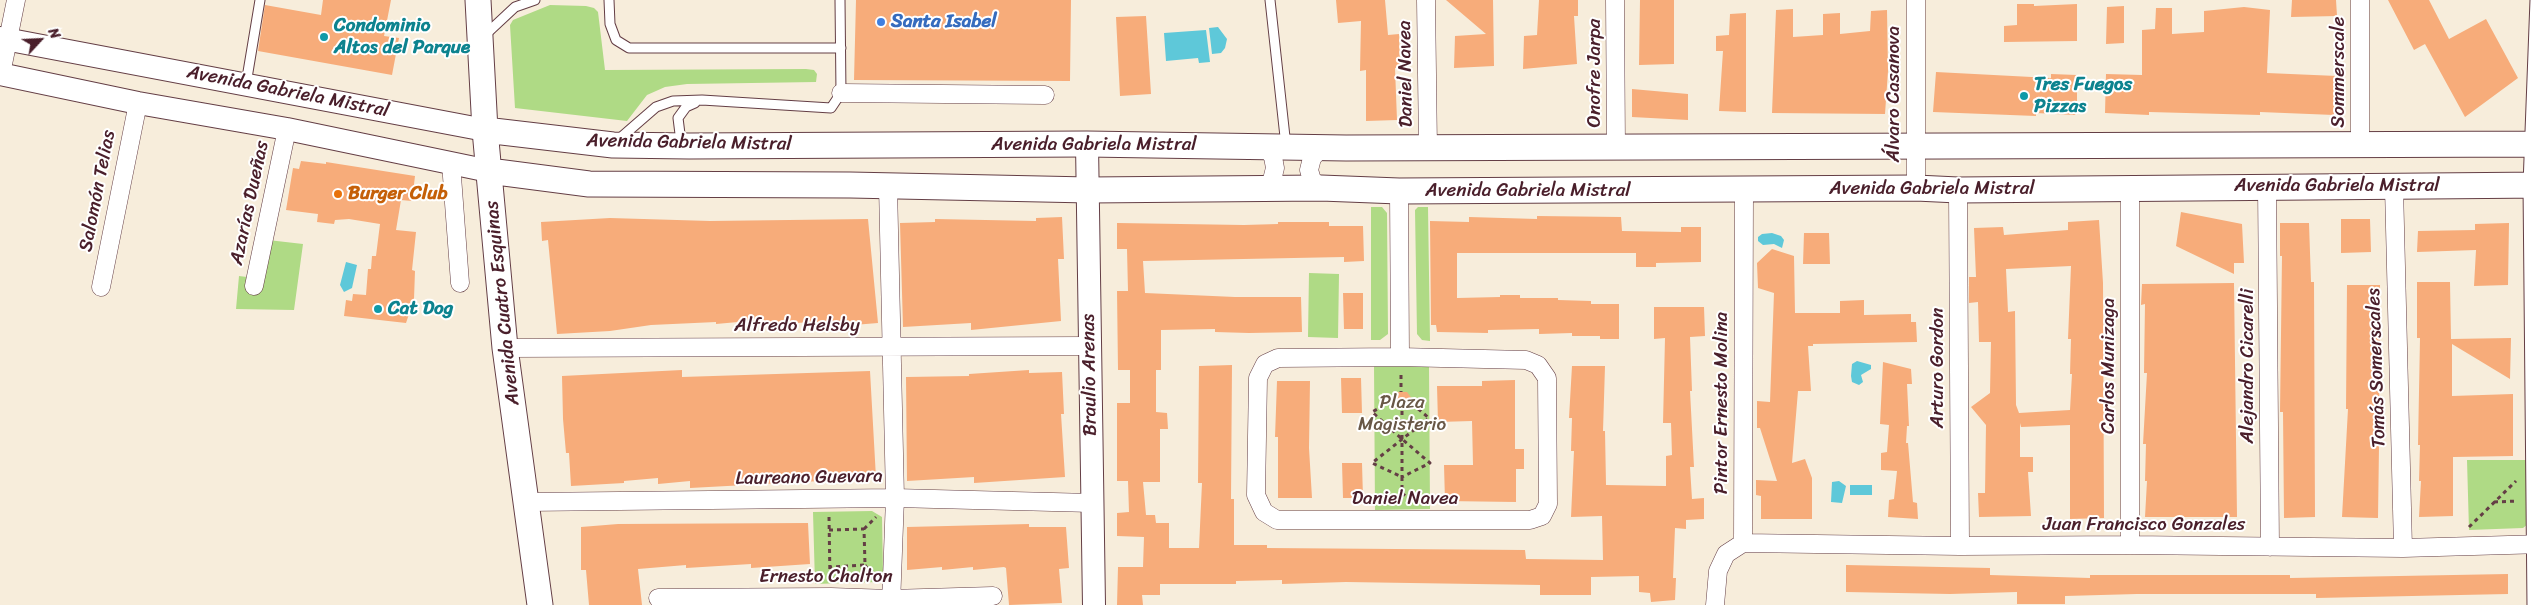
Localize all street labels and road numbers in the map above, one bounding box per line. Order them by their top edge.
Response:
street label: Sommerscale [2328,16,2350,128]
street label: Onofre Jarpa [1584,19,1606,127]
street label: Daniel Navea [1394,20,1418,128]
street label: Álvaro Casanova [1883,26,1905,162]
street label: Avenida Gabriela Mistral [185,61,391,123]
street label: Salomón Telias [75,128,121,254]
street label: Avenida Gabriela Mistral [586,130,792,156]
street label: Avenida Gabriela Mistral [991,134,1197,156]
street label: Azarías Dueñas [226,139,274,267]
street label: Avenida Gabriela Mistral [2234,175,2440,197]
street label: Avenida Gabriela Mistral [1829,178,2035,200]
street label: Avenida Gabriela Mistral [1425,180,1631,202]
street label: Avenida Cuatro Esquinas [481,200,525,406]
street label: Tomás Somerscales [2363,288,2391,448]
street label: Alejandro Cicarelli [2237,289,2259,443]
street label: Carlos Munizaga [2098,298,2120,434]
street label: Arturo Gordon [1927,308,1949,428]
street label: Pintor Ernesto Molina [1711,312,1733,494]
street label: Braulio Arenas [1078,314,1102,436]
street label: Alfredo Helsby [734,315,860,337]
street label: Laureano Guevara [735,465,883,491]
street label: Daniel Navea [1352,488,1458,510]
street label: Juan Francisco Gonzales [2043,514,2245,536]
street label: Ernesto Chalton [759,566,893,588]

